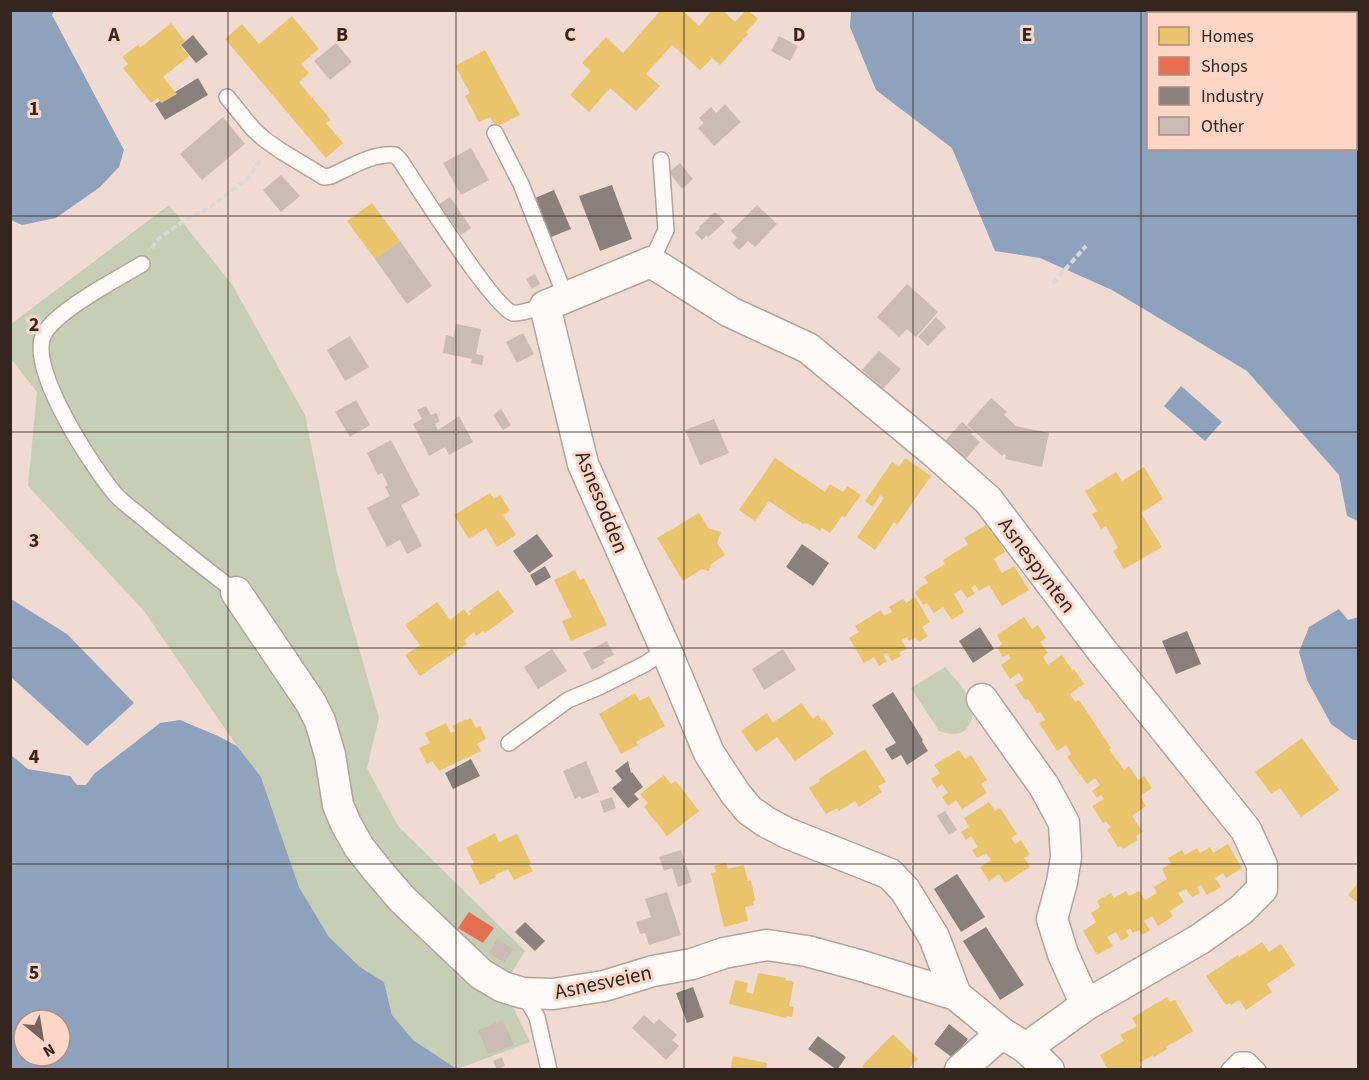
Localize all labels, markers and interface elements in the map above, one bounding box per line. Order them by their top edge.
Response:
legend [1147,12,1357,150]
text: A [107,21,120,49]
text: B [336,21,348,49]
text: C [564,21,576,49]
text: D [793,21,805,49]
text: E [1022,21,1032,49]
text: Homes [1201,24,1254,49]
text: Shops [1201,54,1248,79]
text: Industry [1201,84,1264,109]
text: 1 [29,95,39,123]
text: Other [1201,114,1245,139]
text: 2 [29,311,39,339]
street label: Asnesodden [568,446,636,558]
street label: Asnespynten [991,511,1083,619]
text: 3 [29,527,39,555]
text: 4 [29,743,40,771]
street label: Asnesveien [552,957,654,1007]
text: 5 [29,959,39,987]
north arrow [12,1008,72,1068]
text: N [39,1038,59,1062]

